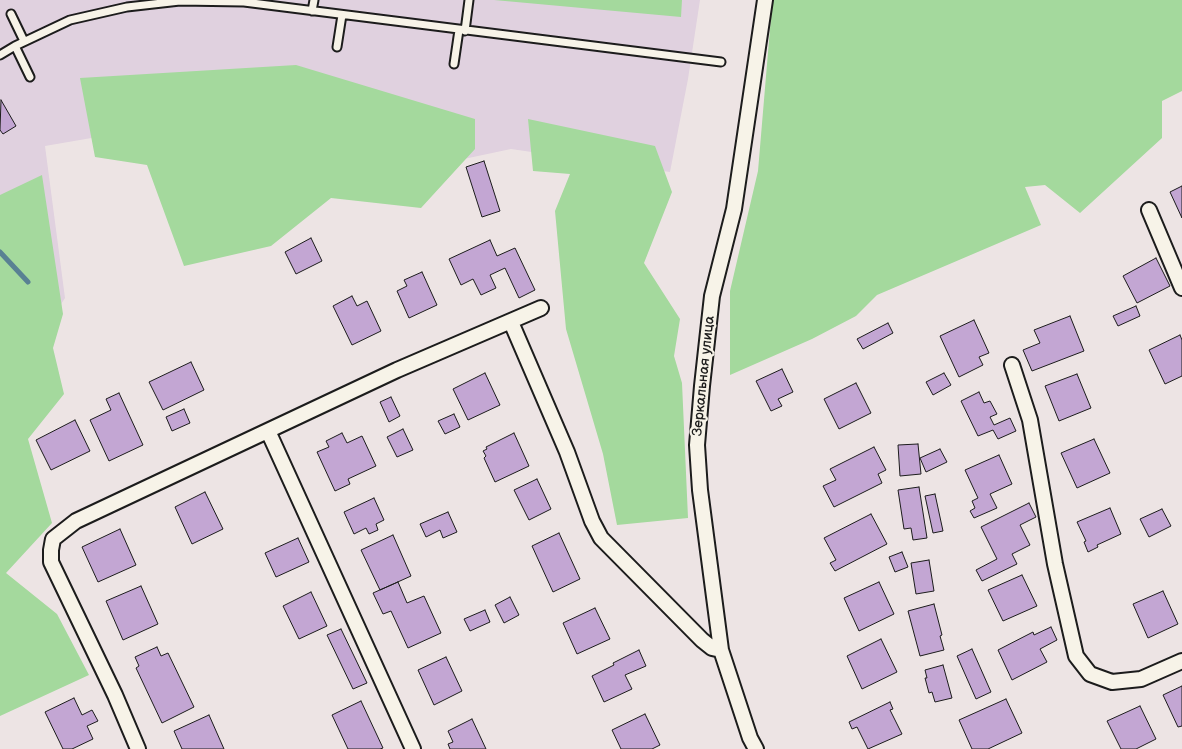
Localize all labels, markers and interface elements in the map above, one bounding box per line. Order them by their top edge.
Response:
street label: Зеркальная улица [689,315,719,437]

